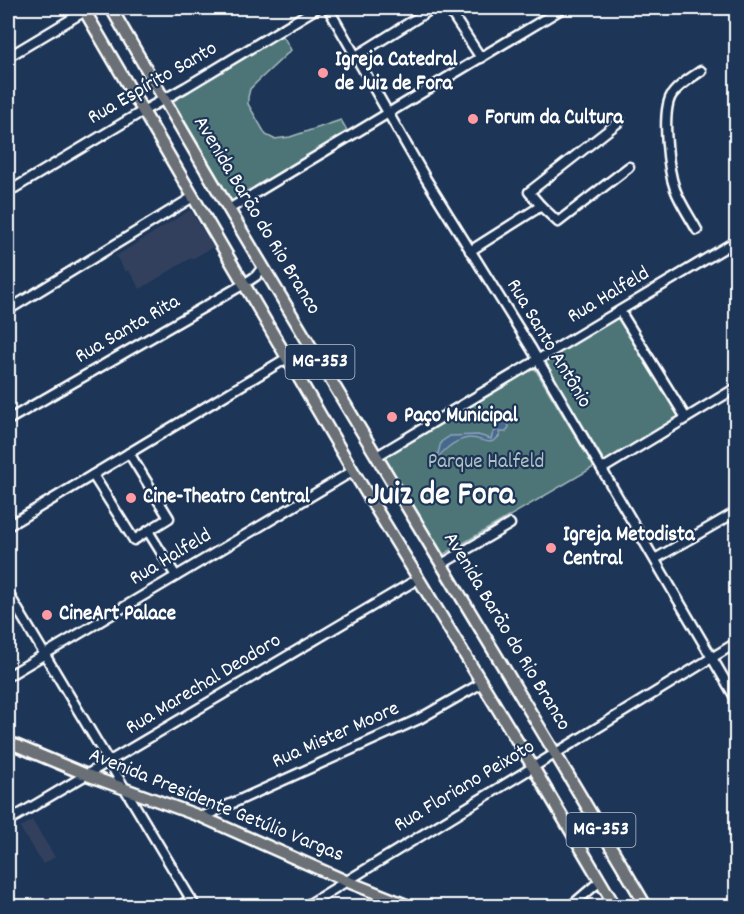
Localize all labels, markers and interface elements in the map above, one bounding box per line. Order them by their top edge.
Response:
street label: Rua Espírito Santo [83,35,223,133]
place label: Igreja Catedral de Juiz de Fora [335,46,459,100]
marker: Igreja Catedral de Juiz de Fora [316,66,330,80]
place label: Forum da Cultura [485,104,624,134]
street label: Avenida Barão do Rio Branco [185,111,327,321]
marker: Forum da Cultura [466,112,480,126]
street label: Rua Halfeld [562,260,656,332]
street label: Rua Santo Antônio [498,274,598,414]
street label: Rua Santa Rita [70,287,187,372]
road number: MG-353 [286,345,354,379]
place label: Paço Municipal [404,402,519,432]
marker: Paço Municipal [385,410,399,424]
park label: Parque Halfeld [428,448,544,478]
district label: Juiz de Fora [367,473,516,520]
place label: Cine-Theatro Central [143,483,311,513]
marker: Cine-Theatro Central [124,491,138,505]
place label: Igreja Metodista Central [563,521,696,575]
street label: Rua Halfeld [124,522,218,594]
street label: Avenida Barão do Rio Branco [435,527,577,737]
marker: Igreja Metodista Central [544,541,558,555]
place label: CineArt Palace [59,600,176,630]
marker: CineArt Palace [40,608,54,622]
street label: Rua Marechal Deodoro [121,627,287,743]
street label: Rua Mister Moore [268,695,404,777]
street label: Rua Floriano Peixoto [389,733,541,841]
street label: Avenida Presidente Getúlio Vargas [84,741,348,871]
road number: MG-353 [566,813,636,847]

